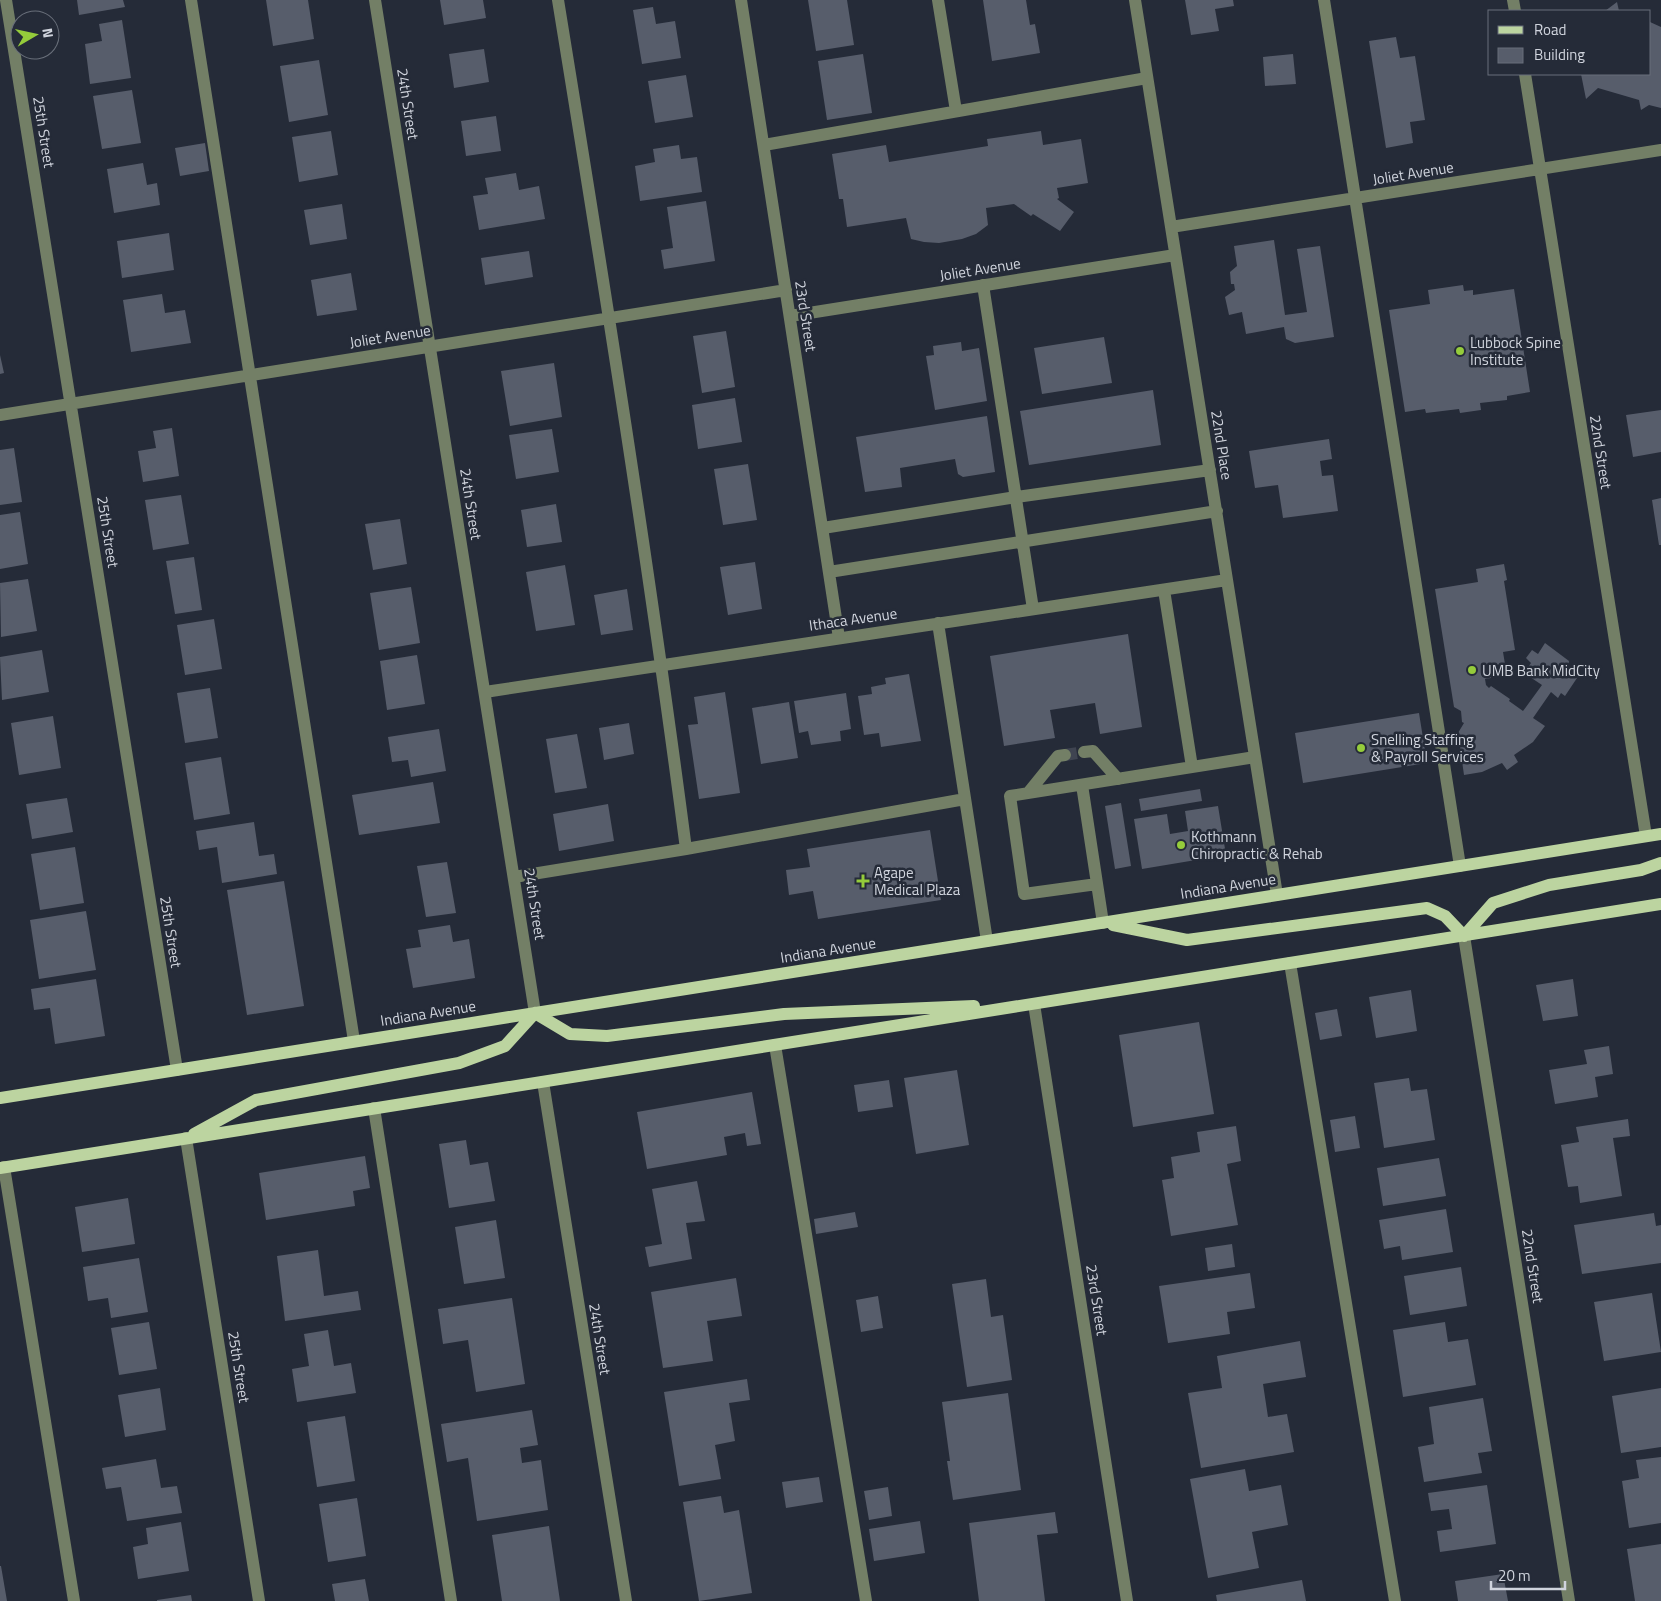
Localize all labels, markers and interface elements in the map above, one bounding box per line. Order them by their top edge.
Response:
north arrow [10,10,60,60]
legend [1488,10,1651,75]
text: Road [1534,18,1566,41]
text: N [37,26,59,39]
text: Building [1534,43,1585,66]
street label: 24th Street [391,67,425,142]
street label: 25th Street [27,95,61,170]
street label: Joliet Avenue [1371,155,1455,191]
street label: Joliet Avenue [938,251,1022,287]
street label: 23rd Street [789,279,823,354]
street label: Joliet Avenue [348,318,432,354]
place label: Lubbock Spine Institute [1470,331,1561,371]
marker: Lubbock Spine Institute [1454,345,1466,357]
street label: 22nd Place [1205,409,1239,481]
street label: 22nd Street [1584,413,1618,491]
street label: 24th Street [454,467,488,542]
street label: 25th Street [91,495,125,570]
street label: Ithaca Avenue [807,601,899,637]
place label: UMB Bank MidCity [1482,659,1600,682]
marker: UMB Bank MidCity [1466,664,1478,676]
place label: Snelling Staffing & Payroll Services [1371,728,1484,768]
marker: Snelling Staffing & Payroll Services [1355,742,1367,754]
place label: Kothmann Chiropractic & Rehab [1191,825,1323,865]
marker: Kothmann Chiropractic & Rehab [1175,839,1187,851]
place label: Agape Medical Plaza [874,861,961,901]
street label: 24th Street [518,867,552,942]
street label: Indiana Avenue [1179,867,1277,905]
marker: Agape Medical Plaza [856,874,870,888]
street label: 25th Street [154,895,188,970]
street label: Indiana Avenue [779,931,877,969]
street label: Indiana Avenue [379,994,477,1032]
street label: 22nd Street [1516,1227,1550,1305]
street label: 23rd Street [1080,1263,1114,1338]
street label: 24th Street [583,1302,617,1377]
street label: 25th Street [222,1330,256,1405]
scale bar [1491,1558,1565,1590]
text: 20 m [1498,1564,1531,1587]

